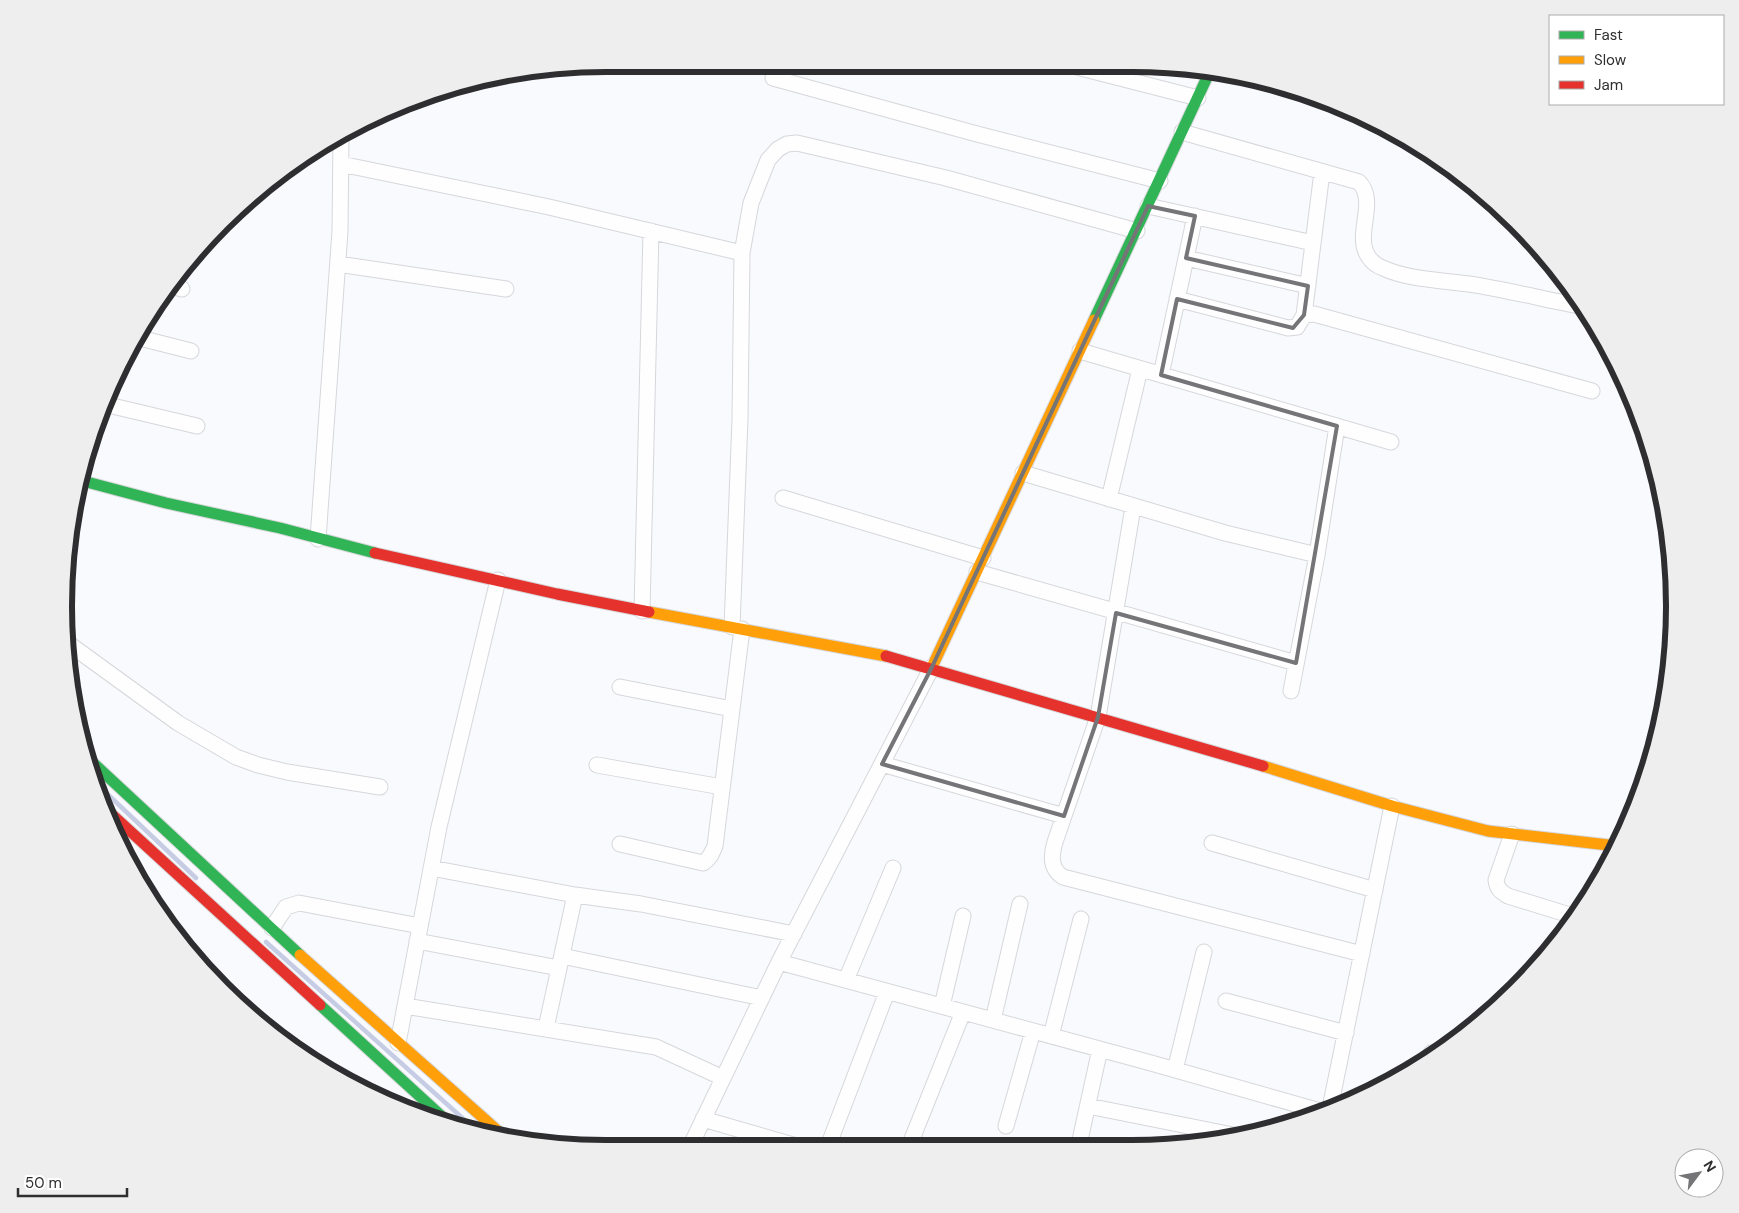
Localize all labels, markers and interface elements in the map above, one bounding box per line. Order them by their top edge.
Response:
legend [1549,15,1724,105]
text: Fast [1594,25,1623,45]
text: Slow [1594,50,1627,70]
text: Jam [1594,75,1623,95]
north arrow [1674,1148,1724,1198]
text: N [1700,1157,1720,1175]
scale bar [18,1166,126,1198]
text: 50 m [25,1173,62,1193]

